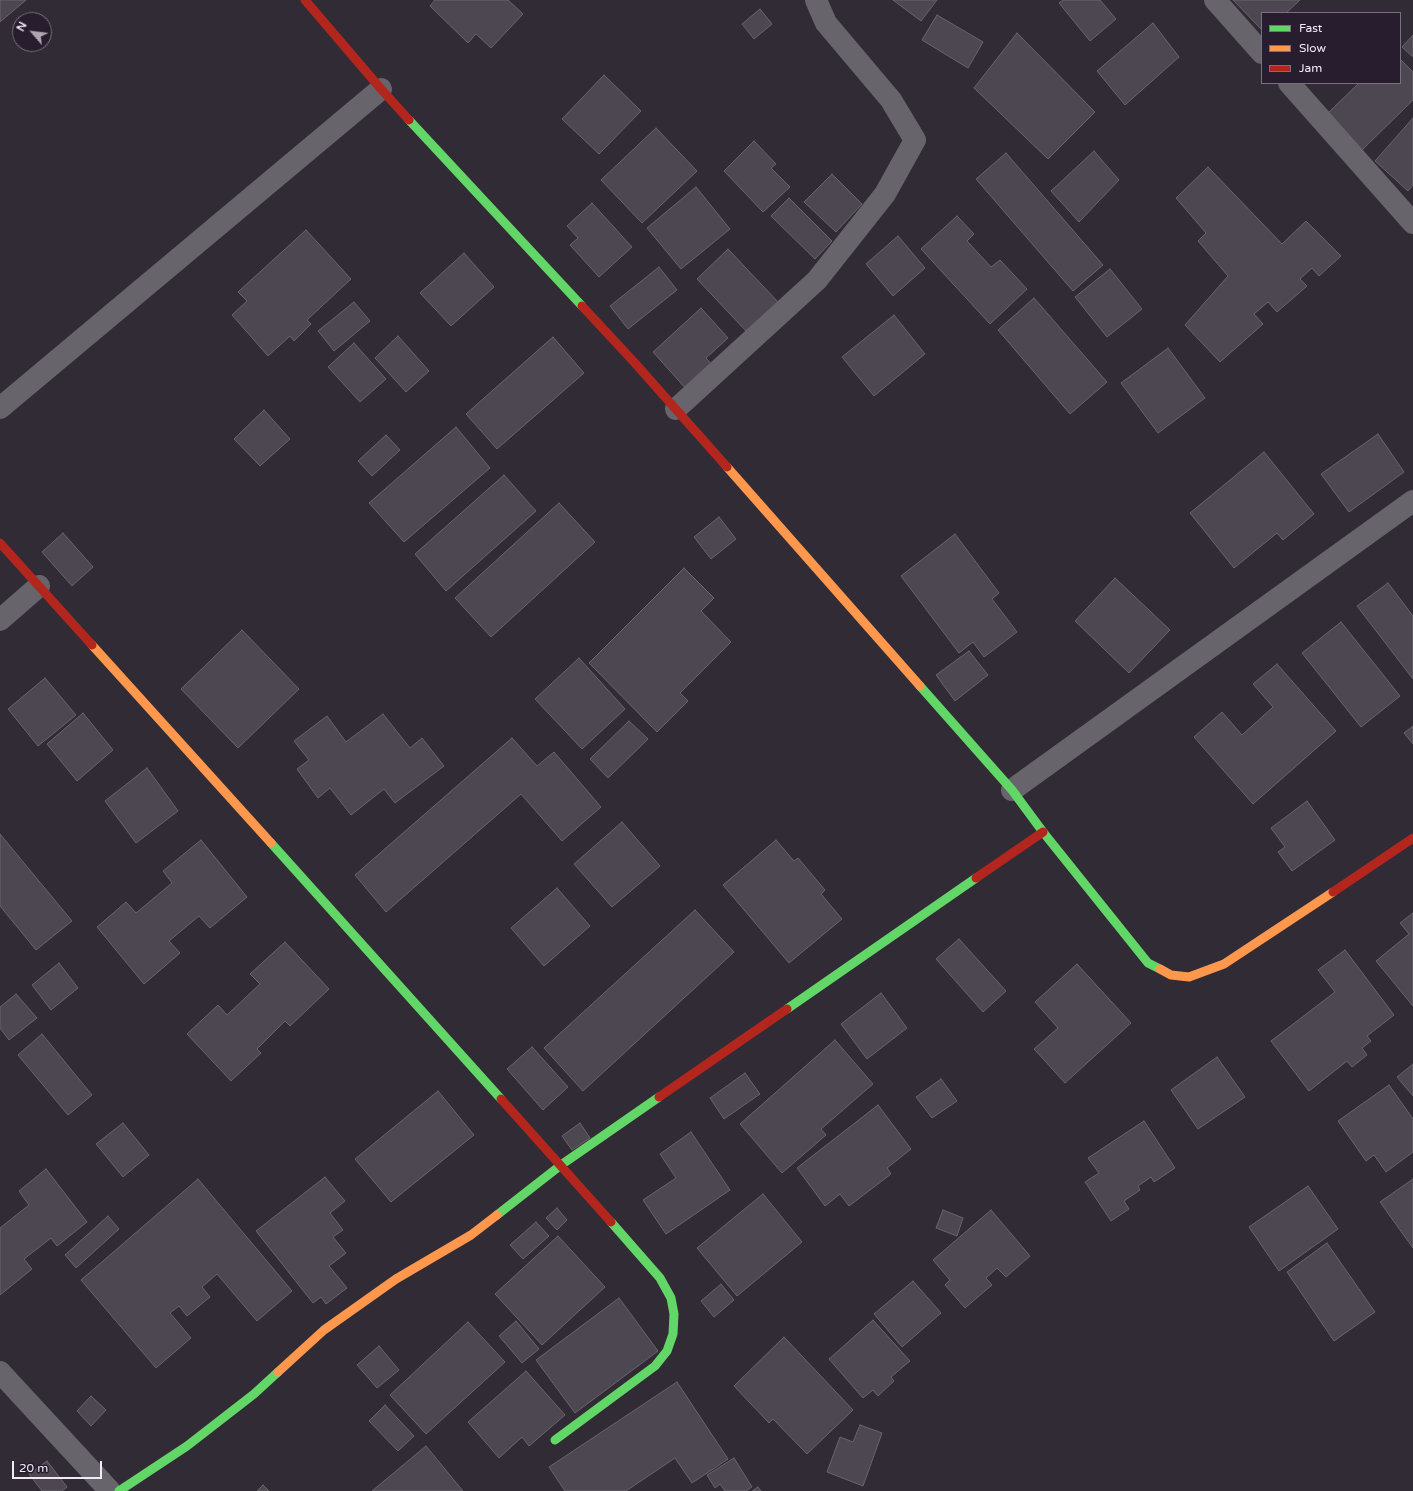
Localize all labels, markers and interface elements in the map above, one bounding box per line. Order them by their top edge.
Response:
north arrow [12,12,52,52]
legend [1261,12,1401,84]
text: N [14,20,30,34]
text: Fast [1299,21,1322,35]
text: Slow [1299,41,1326,55]
text: Jam [1299,61,1322,75]
scale bar [14,1453,104,1479]
text: 20 m [19,1461,48,1475]

